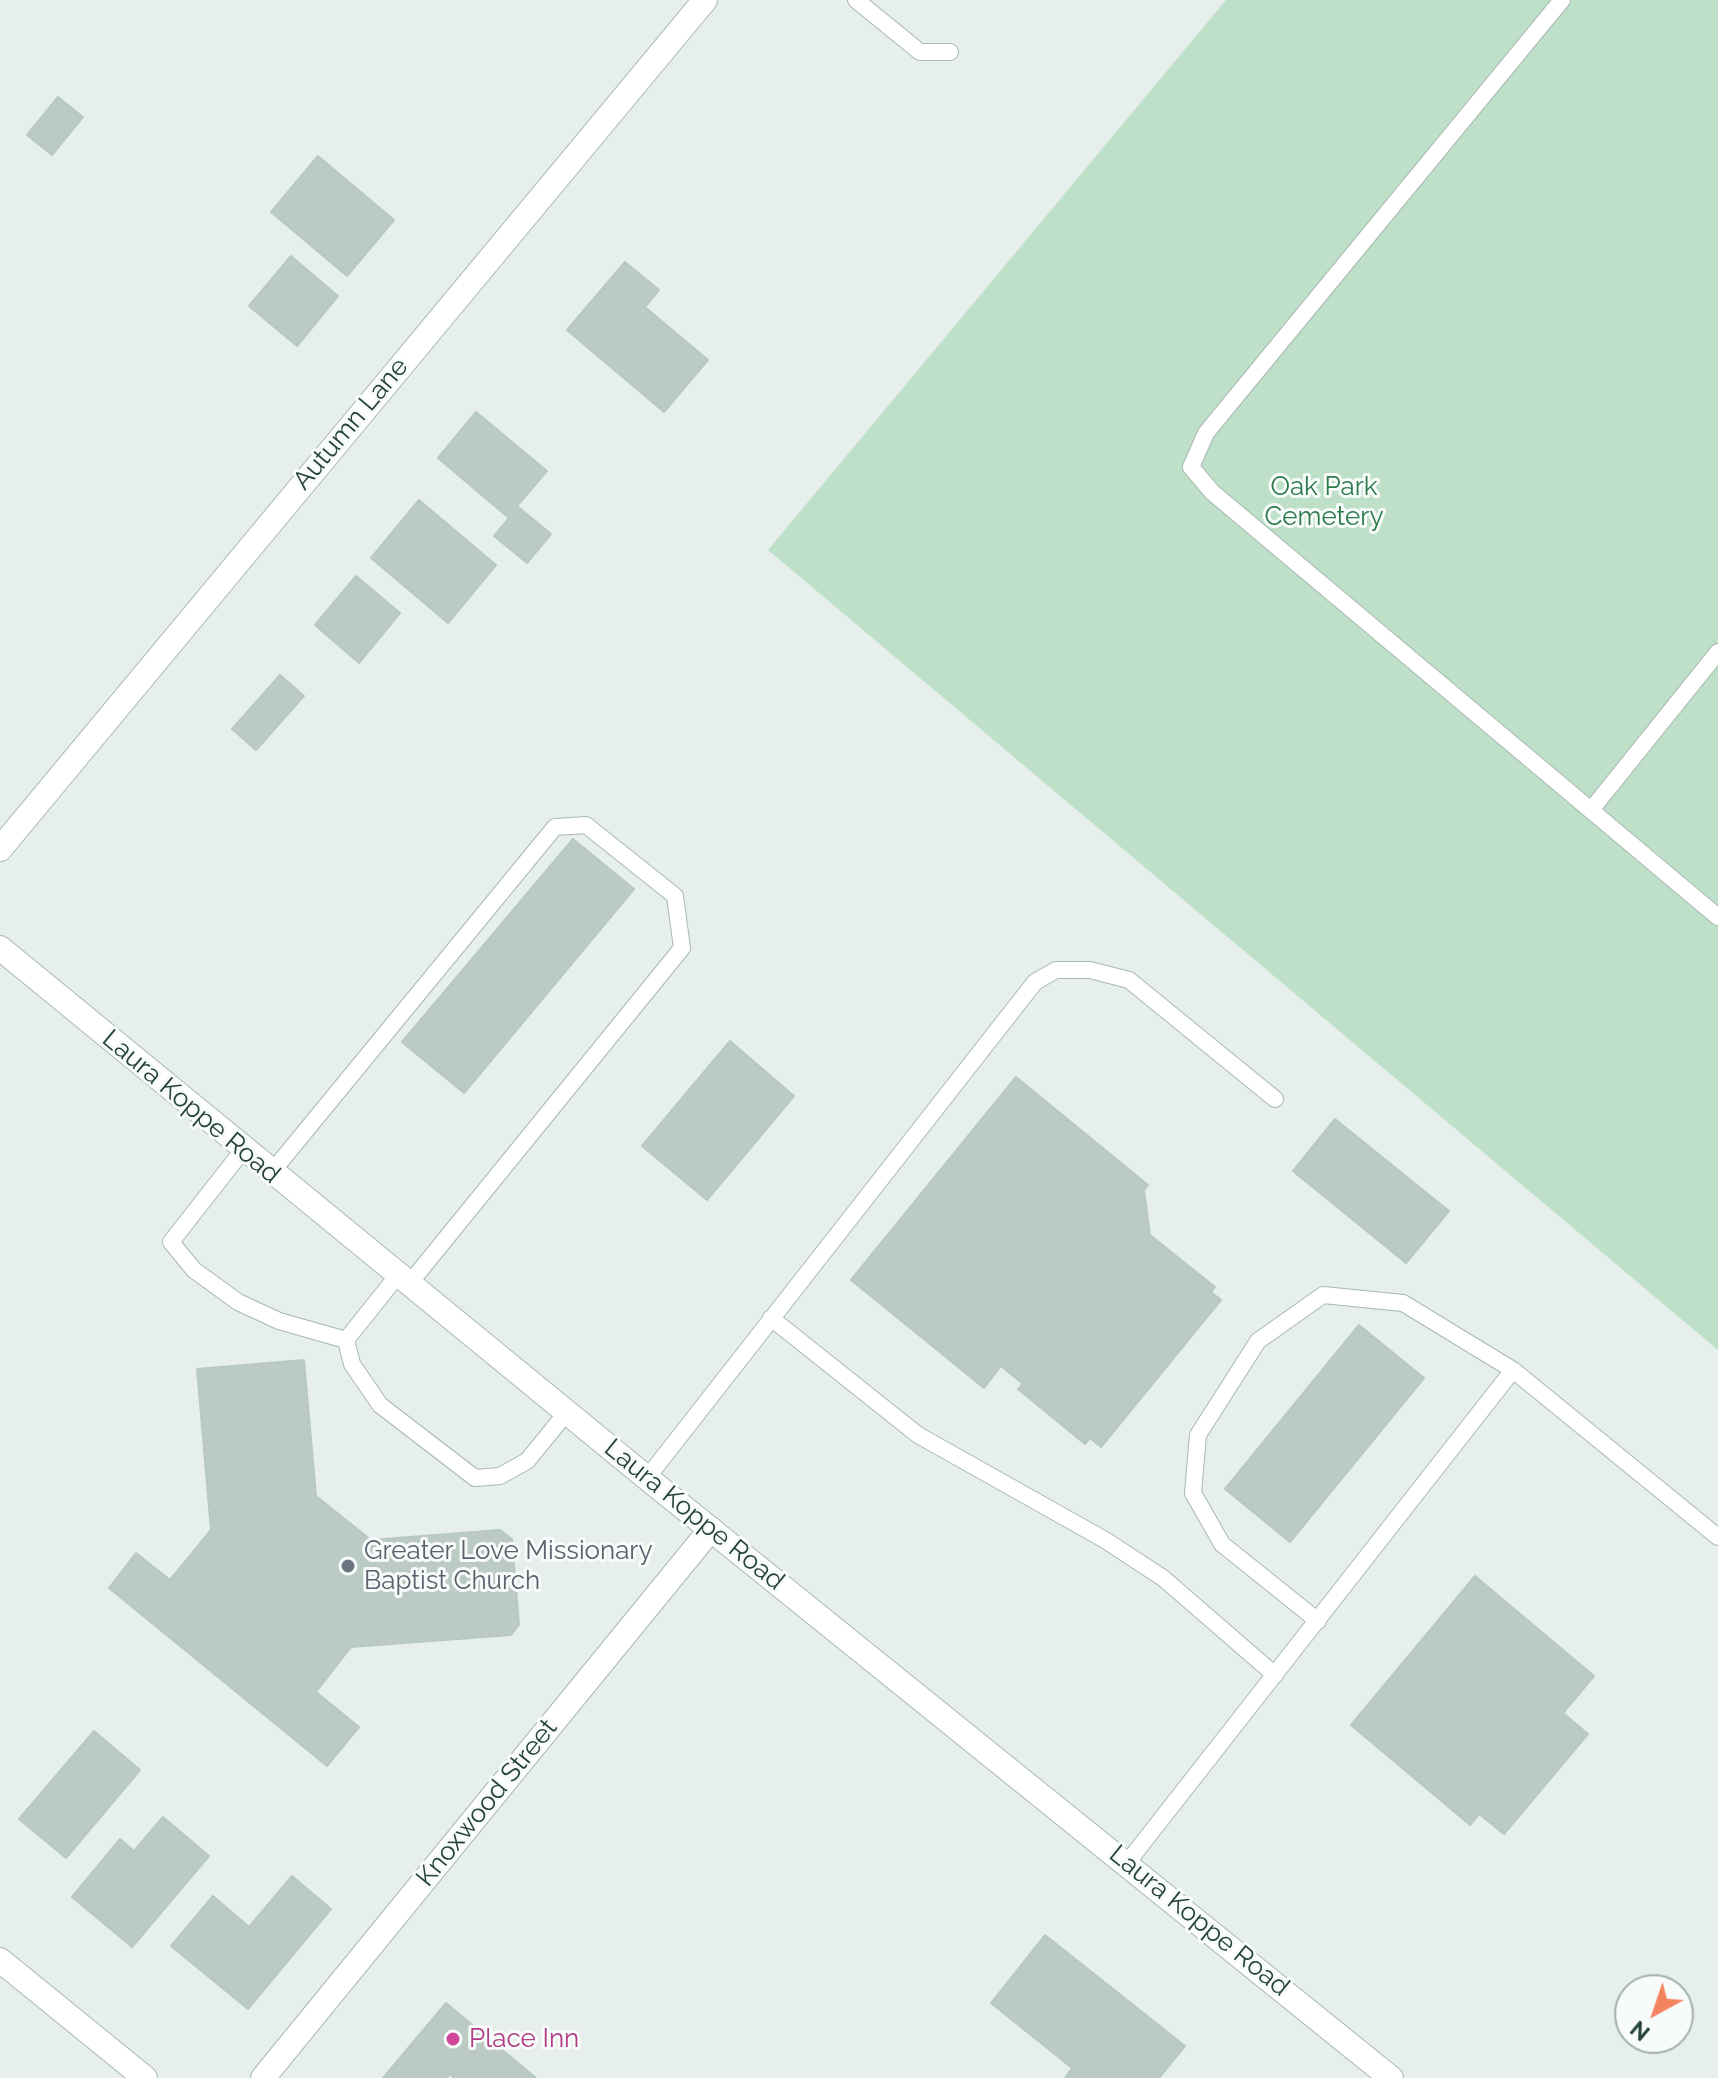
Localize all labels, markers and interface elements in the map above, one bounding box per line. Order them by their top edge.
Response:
street label: Autumn Lane [287,352,415,496]
park label: Oak Park Cemetery [1264,471,1384,532]
street label: Laura Koppe Road [96,1024,286,1190]
street label: Laura Koppe Road [598,1433,790,1597]
place label: Greater Love Missionary Baptist Church [364,1535,653,1596]
marker: Greater Love Missionary Baptist Church [339,1557,357,1575]
street label: Knoxwood Street [410,1713,564,1893]
street label: Laura Koppe Road [1103,1839,1295,2003]
north arrow [1614,1974,1694,2054]
text: N [1625,2016,1655,2046]
place label: Place Inn [469,2023,579,2055]
marker: Place Inn [444,2030,462,2048]

